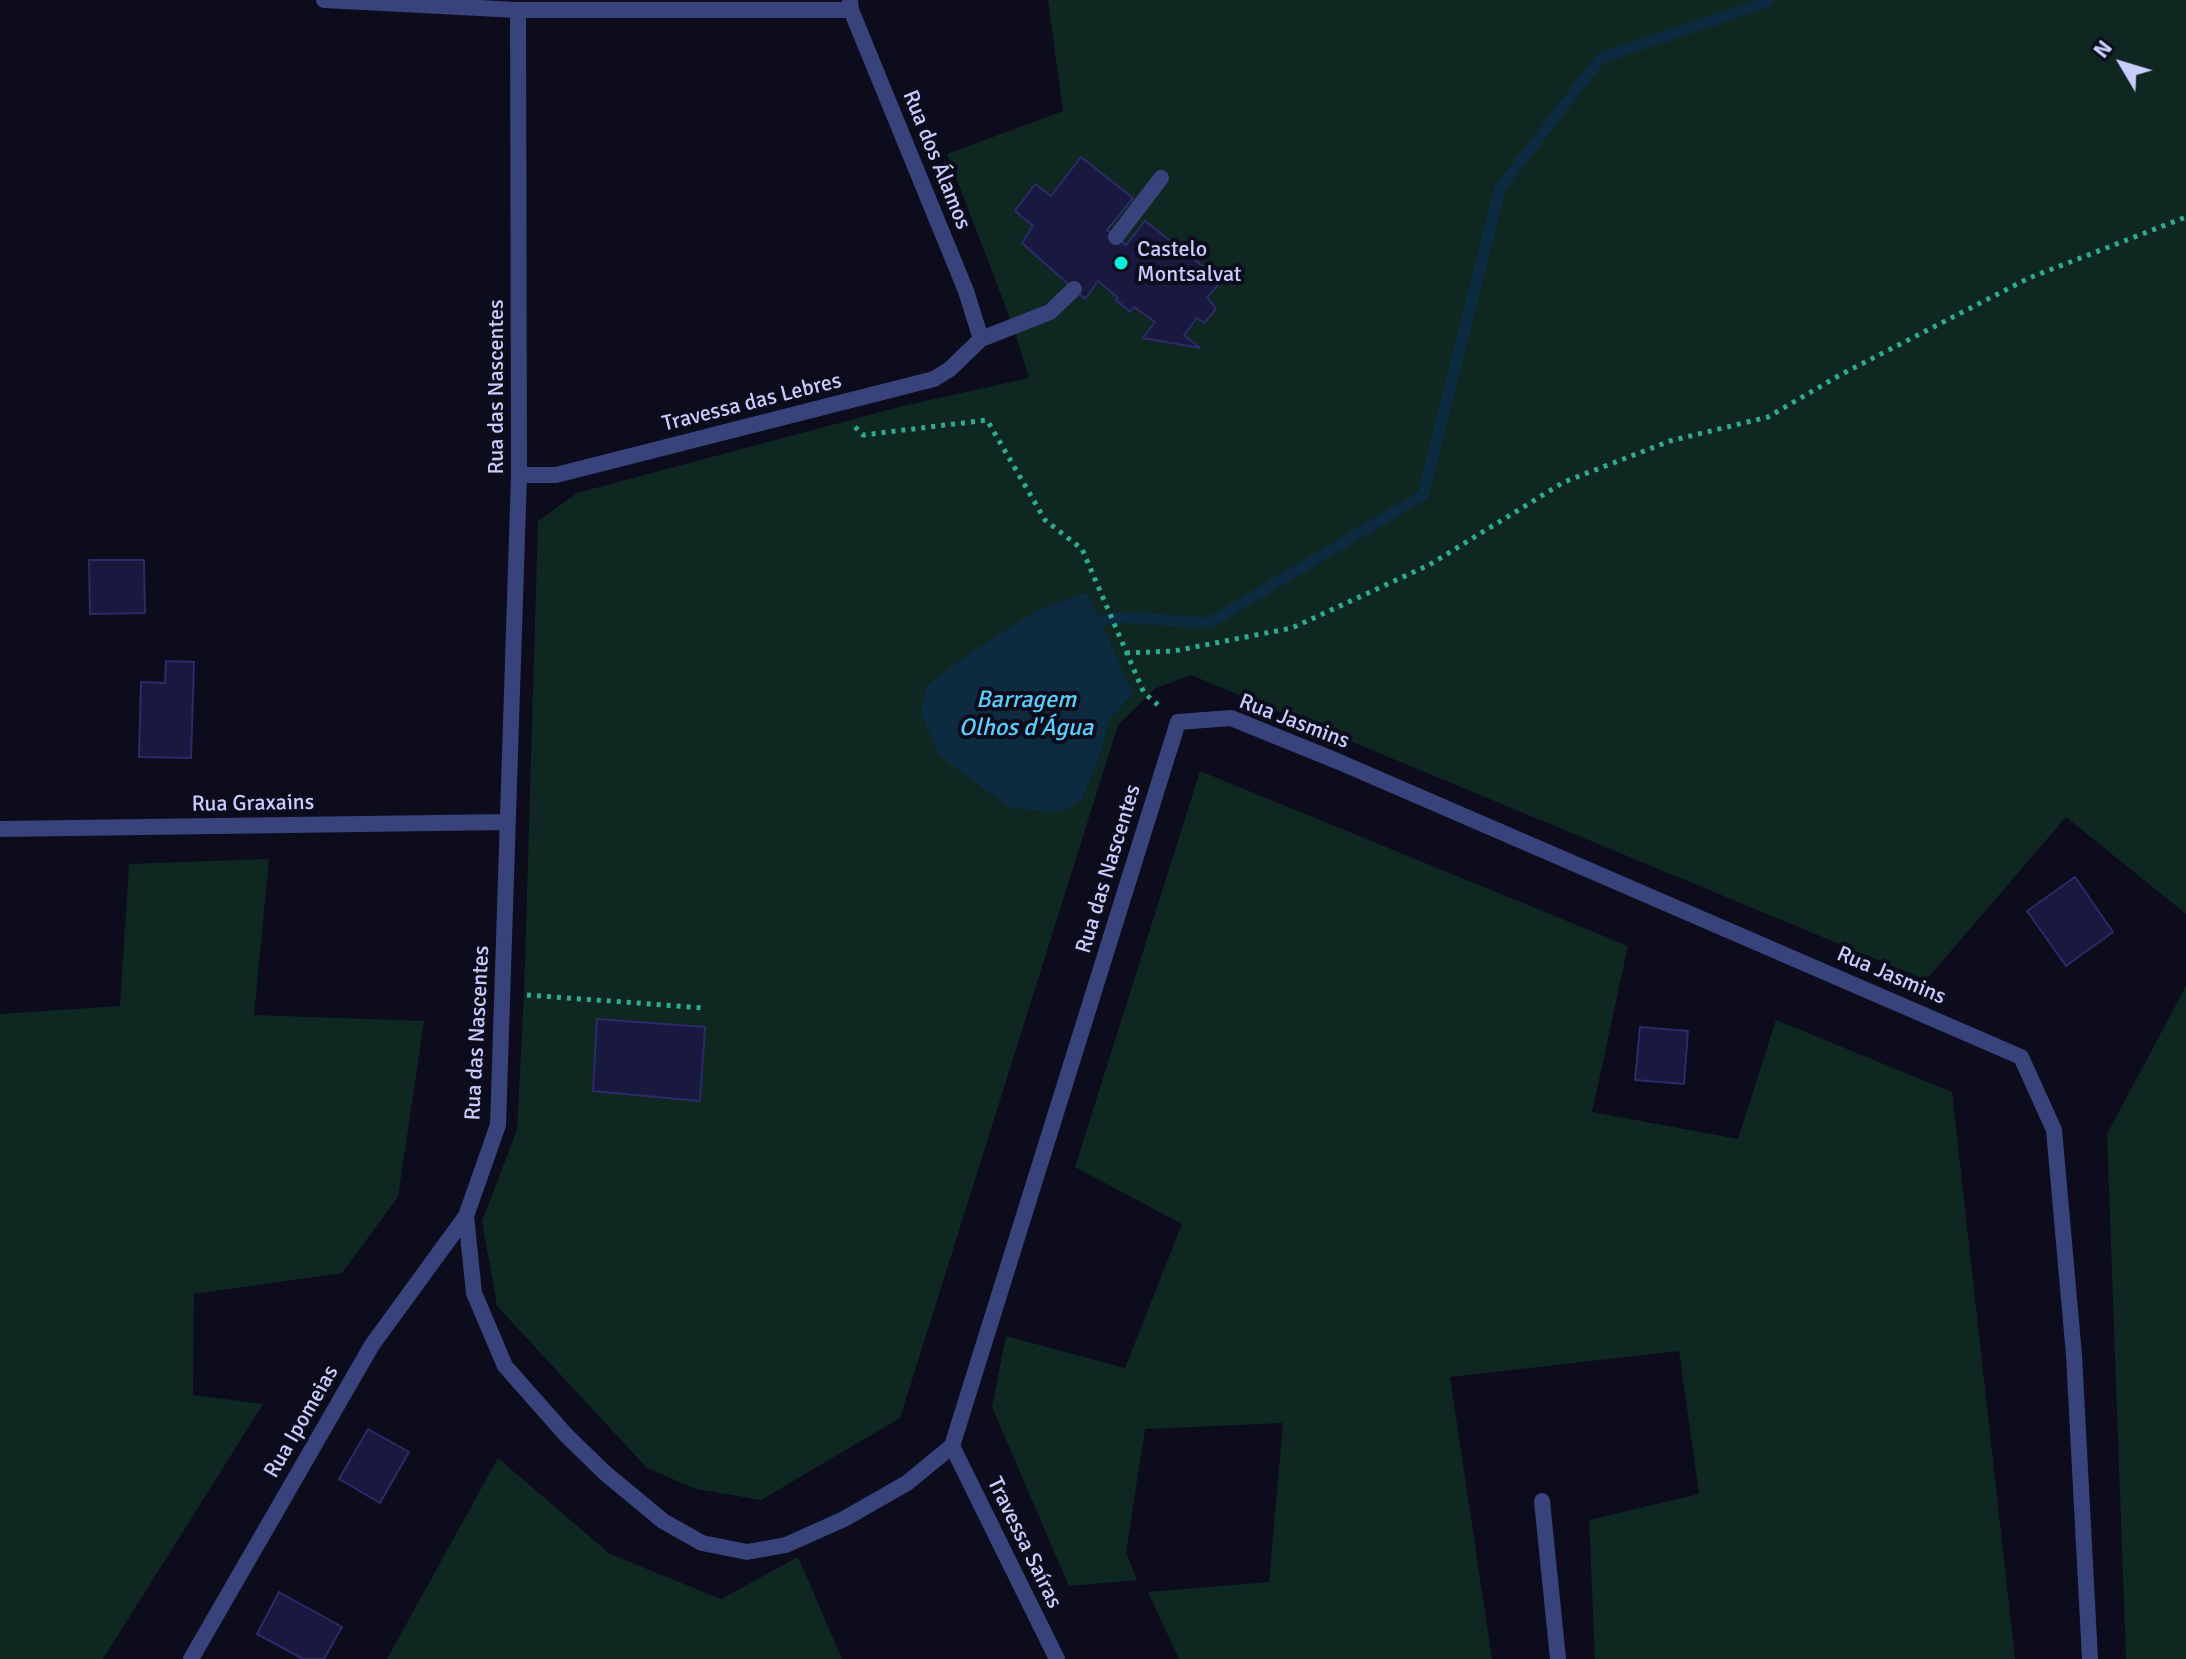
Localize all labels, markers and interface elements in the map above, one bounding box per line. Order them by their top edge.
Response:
north arrow [2082,24,2162,104]
text: N [2087,35,2118,63]
street label: Rua dos Álamos [896,87,976,233]
place label: Castelo Montsalvat [1137,237,1242,288]
marker: Castelo Montsalvat [1112,254,1130,272]
street label: Rua das Nascentes [484,299,510,475]
street label: Travessa das Lebres [660,368,844,438]
water label: Barragem Olhos d'Água [959,687,1093,743]
street label: Rua Jasmins [1235,689,1353,755]
street label: Rua das Nascentes [1071,781,1147,957]
street label: Rua Graxains [191,790,315,818]
street label: Rua Jasmins [1832,941,1950,1011]
street label: Rua das Nascentes [460,945,496,1121]
street label: Rua Ipomeias [259,1361,345,1483]
street label: Travessa Saíras [981,1473,1067,1613]

